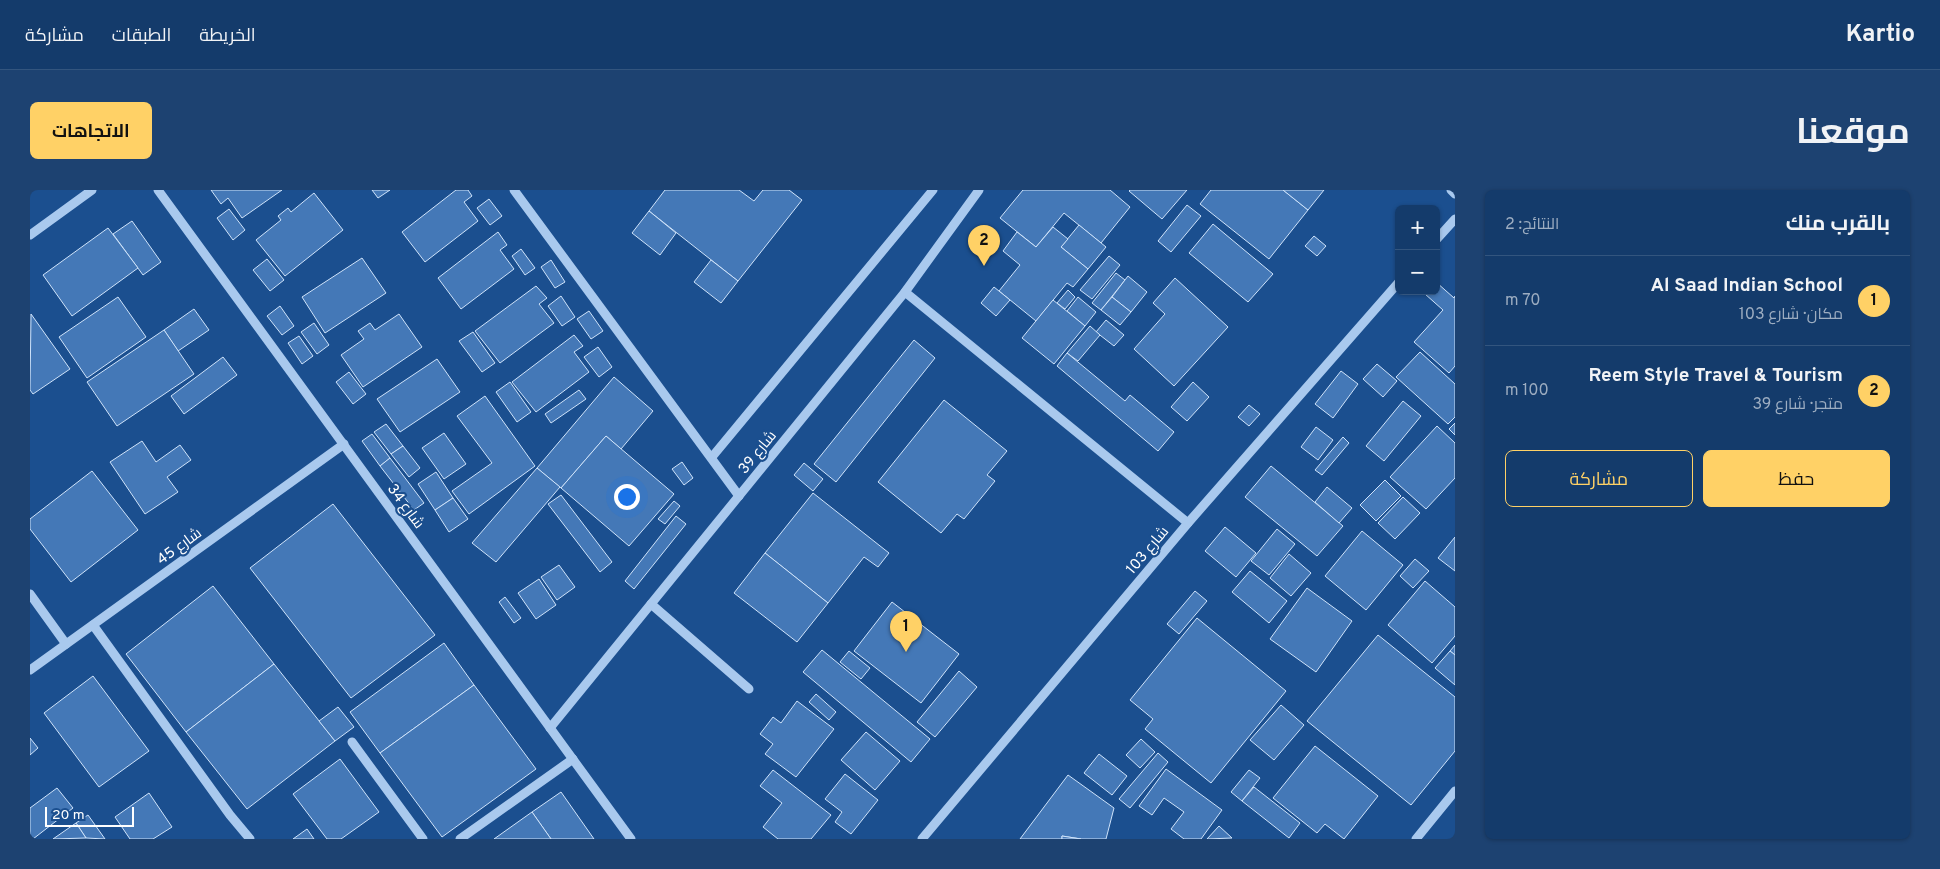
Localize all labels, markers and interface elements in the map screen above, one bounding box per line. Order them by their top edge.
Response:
text: Kartio [1846,20,1915,50]
text: مشاركة [25,25,84,48]
text: الطبقات [112,25,171,48]
text: الخريطة [199,25,256,48]
button: الاتجاهات [30,102,152,159]
text: موقعنا [1796,112,1910,156]
map controls [1395,205,1440,295]
button: + [1395,205,1440,250]
text: بالقرب منك [1786,211,1890,238]
text: النتائج: 2 [1505,215,1559,235]
pin: 2 [968,225,1000,266]
button: − [1395,250,1440,295]
text: Al Saad Indian School [1650,274,1843,298]
text: 70 m [1505,291,1540,311]
text: 1 [1871,291,1877,311]
text: مكان · شارع 103 [1739,305,1843,325]
text: Reem Style Travel & Tourism [1588,364,1843,388]
text: 100 m [1505,381,1549,401]
text: 2 [1869,381,1879,401]
text: متجر · شارع 39 [1752,395,1843,415]
street label: شارع 39 [735,427,781,478]
button: مشاركة [1505,450,1693,507]
button: حفظ [1703,450,1890,507]
street label: شارع 34 [382,481,427,533]
your location [614,484,640,510]
street label: شارع 103 [1123,523,1174,579]
street label: شارع 45 [154,524,206,570]
pin: 1 [890,611,922,652]
scale bar [45,804,134,827]
text: 20 m [52,807,85,824]

